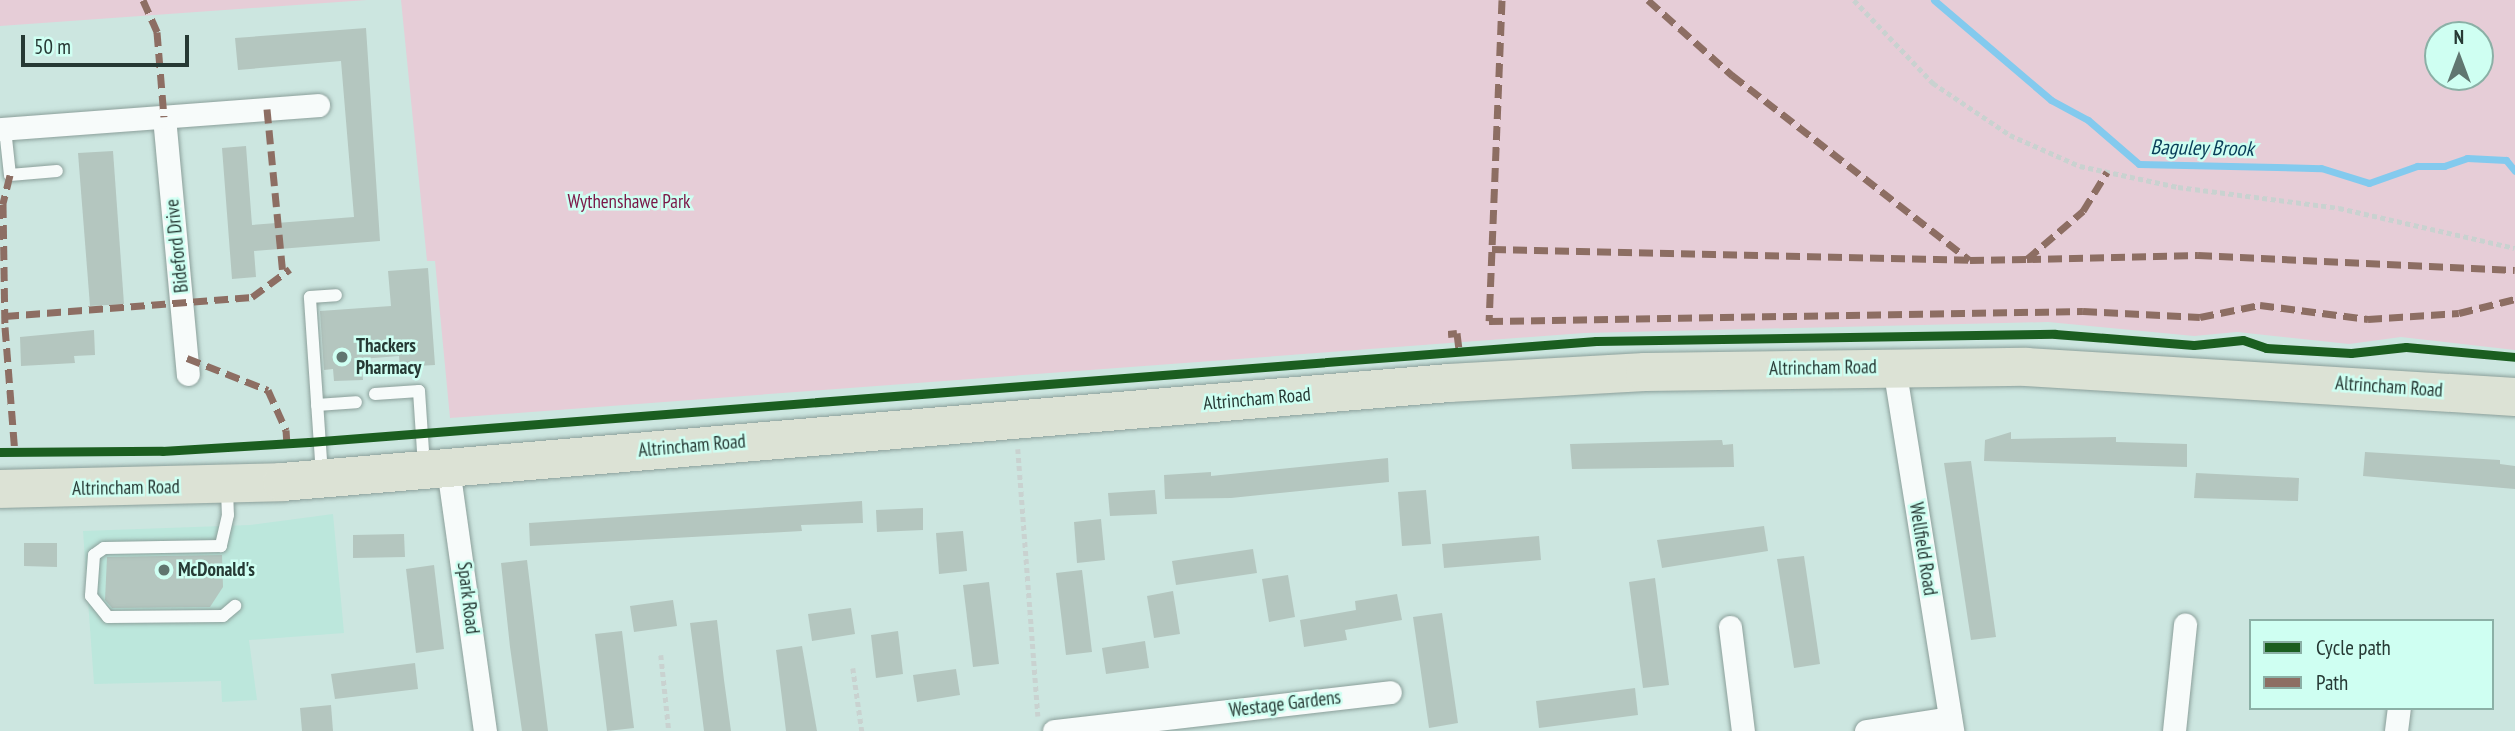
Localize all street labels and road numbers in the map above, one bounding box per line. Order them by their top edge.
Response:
street label: Bideford Drive [161,198,193,294]
street label: Altrincham Road [1769,356,1877,380]
street label: Altrincham Road [2334,372,2444,402]
street label: Altrincham Road [1202,383,1312,415]
street label: Altrincham Road [637,430,747,462]
street label: Altrincham Road [72,476,180,500]
street label: Wellfield Road [1904,501,1942,597]
street label: Spark Road [452,560,484,636]
street label: Westage Gardens [1228,686,1342,722]

